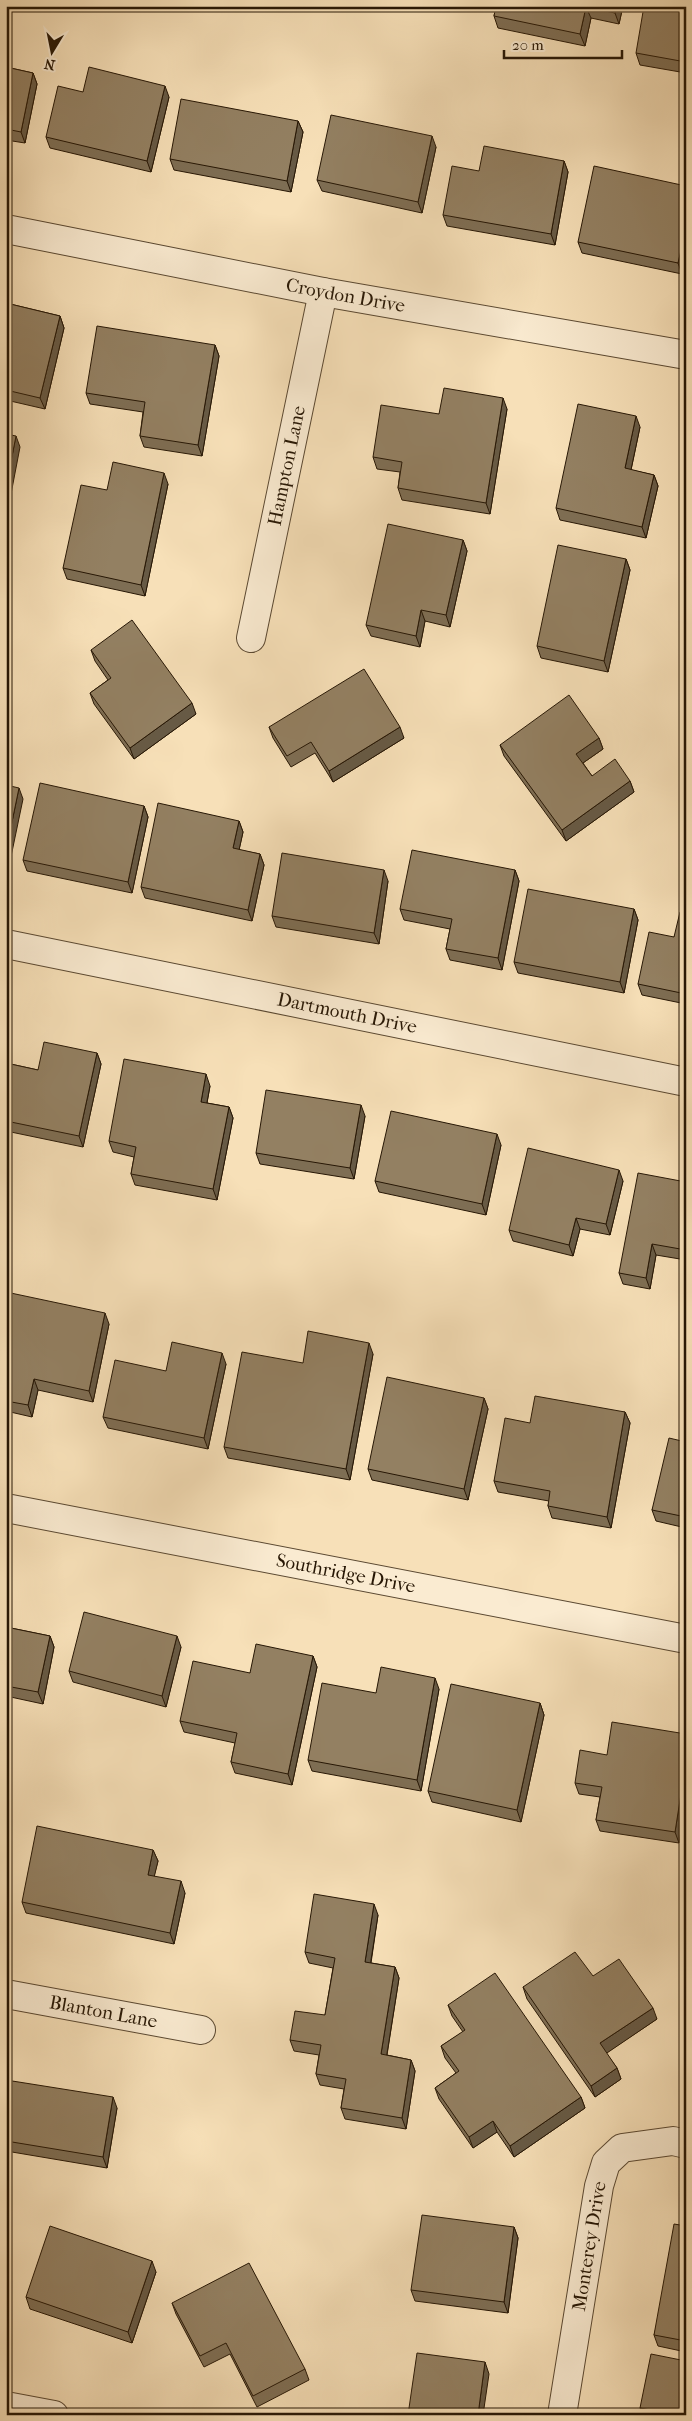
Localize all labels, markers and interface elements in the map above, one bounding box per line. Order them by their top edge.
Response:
north arrow [28,28,78,78]
scale bar [504,28,622,60]
text: 20 m [512,36,544,54]
text: N [43,55,57,74]
street label: Croydon Drive [284,274,407,317]
street label: Hampton Lane [264,404,310,528]
street label: Dartmouth Drive [275,988,419,1038]
street label: Southridge Drive [274,1549,417,1598]
street label: Blanton Lane [48,1991,159,2033]
street label: Monterey Drive [568,2178,611,2313]

